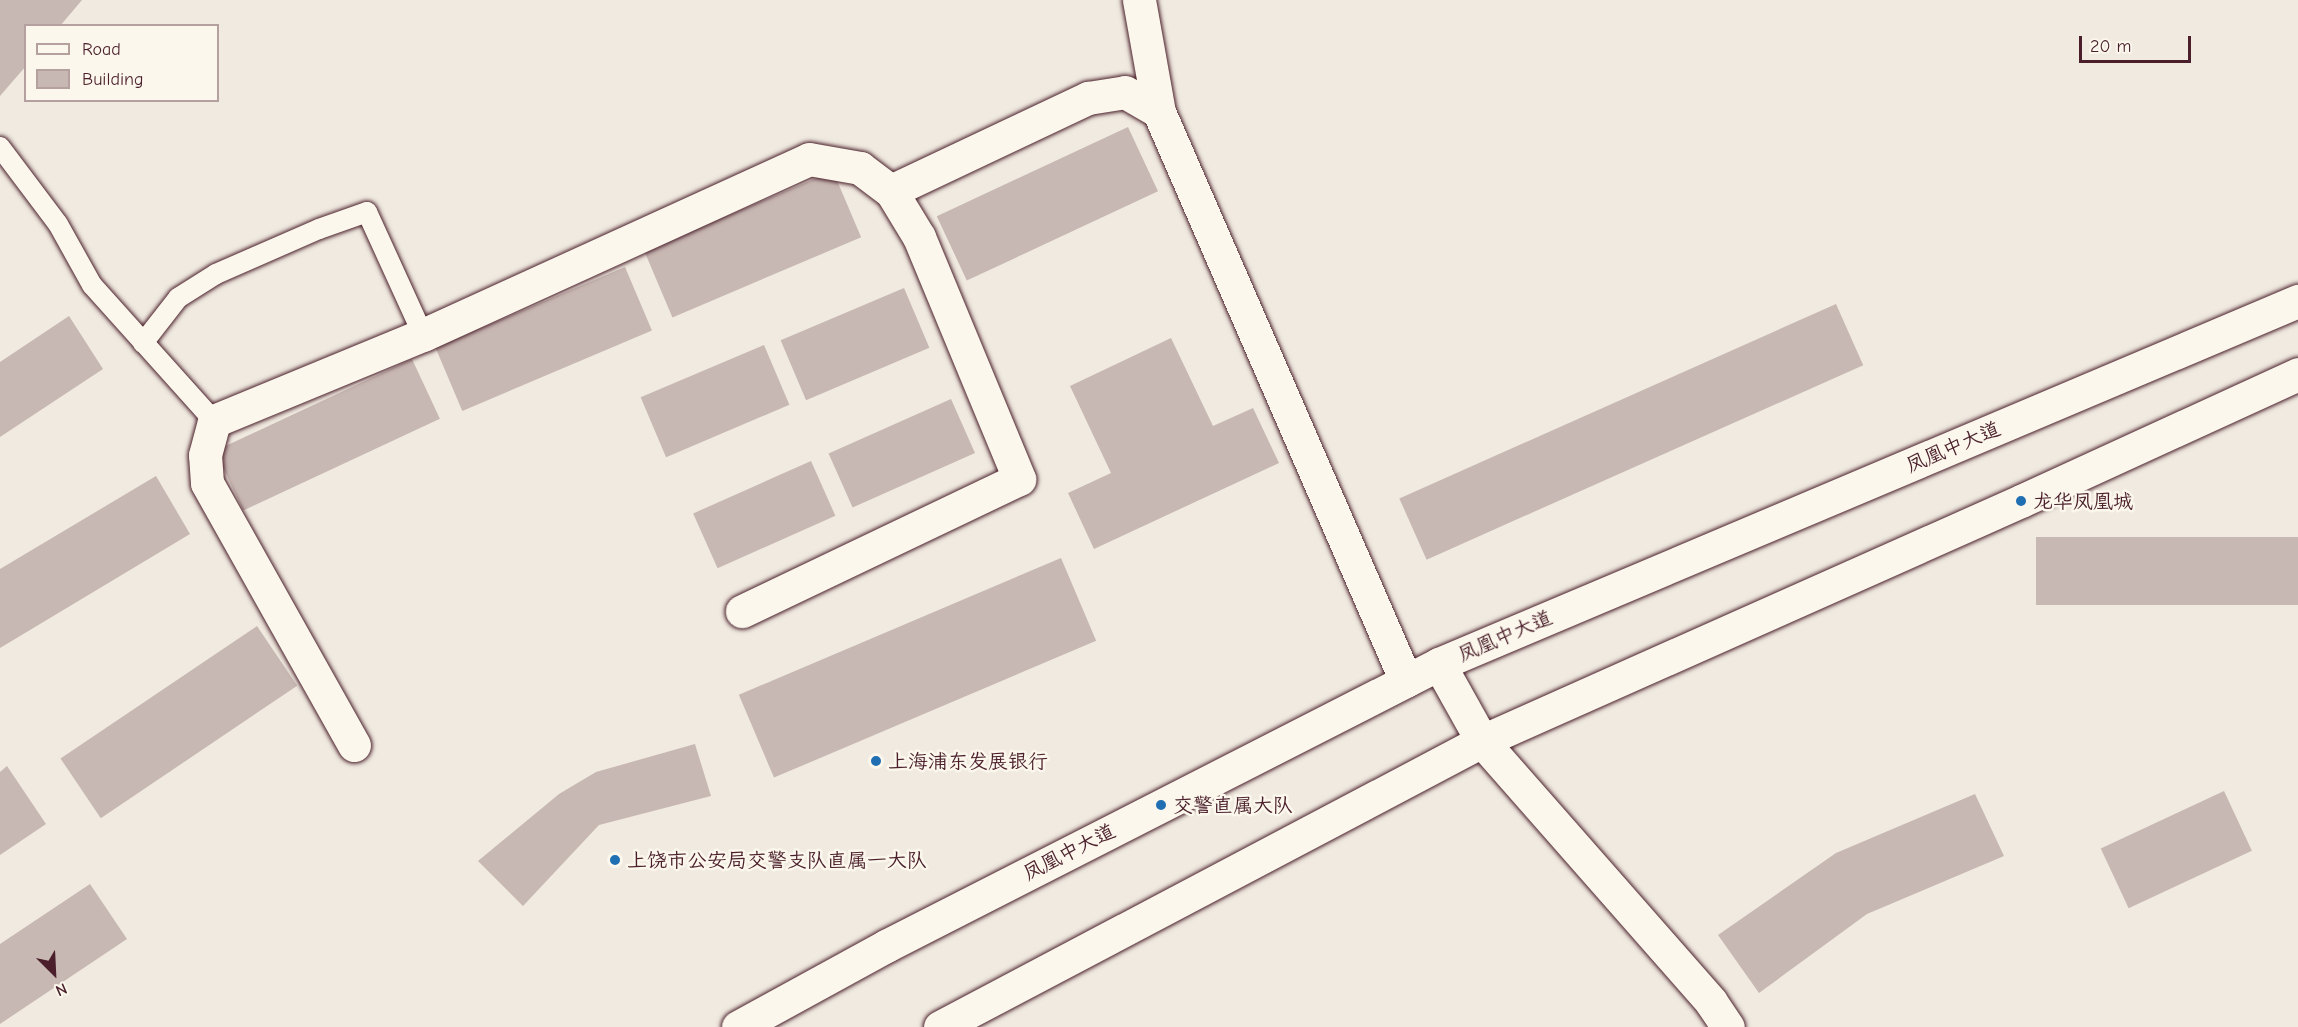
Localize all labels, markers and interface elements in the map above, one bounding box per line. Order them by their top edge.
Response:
legend [24,24,219,102]
scale bar [2082,24,2194,62]
text: 20 m [2090,36,2131,57]
text: Road [82,39,121,60]
text: Building [82,69,144,90]
street label: 凤凰中大道 [1902,416,2004,478]
place label: 龙华凤凰城 [2033,489,2133,513]
marker: 龙华凤凰城 [2014,494,2028,508]
street label: 凤凰中大道 [1454,605,1556,667]
place label: 上海浦东发展银行 [888,749,1048,773]
marker: 上海浦东发展银行 [869,754,883,768]
place label: 交警直属大队 [1173,793,1293,817]
marker: 交警直属大队 [1154,798,1168,812]
street label: 凤凰中大道 [1019,819,1119,885]
place label: 上饶市公安局交警支队直属一大队 [627,848,927,872]
marker: 上饶市公安局交警支队直属一大队 [608,853,622,867]
north arrow [24,943,84,1003]
text: N [53,979,70,1000]

